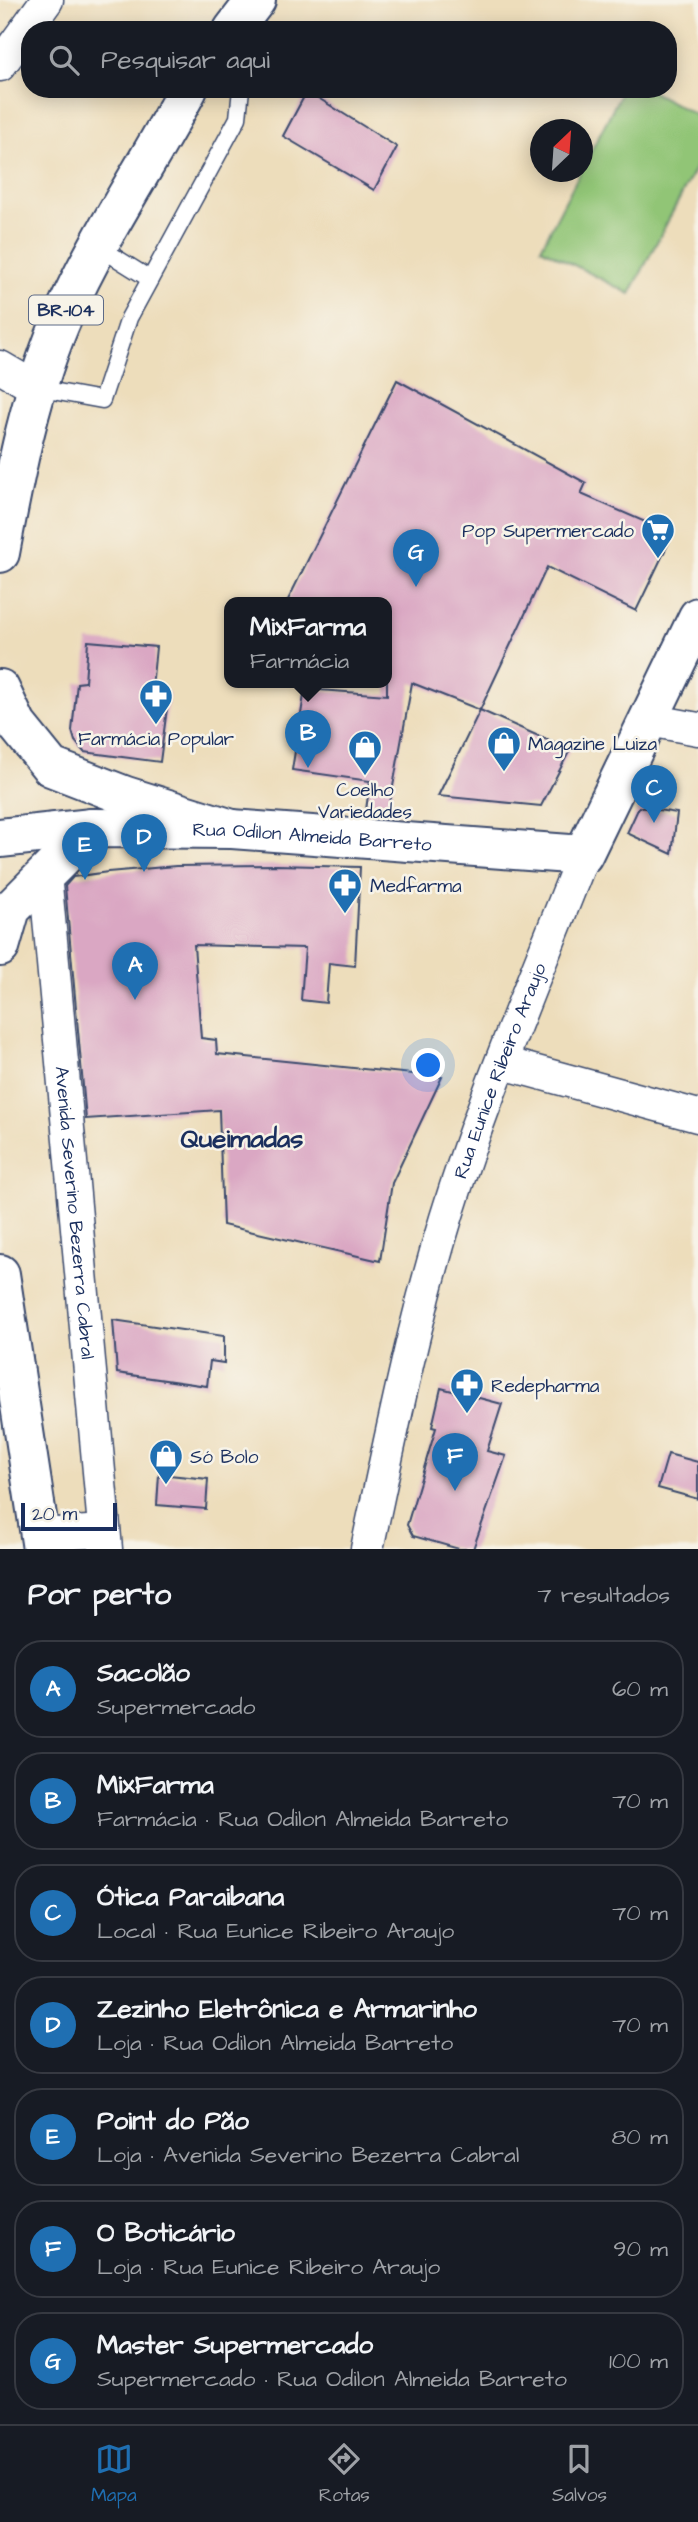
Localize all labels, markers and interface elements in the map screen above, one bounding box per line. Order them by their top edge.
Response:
search box [21,21,677,98]
icon: search [45,41,83,79]
text: Pesquisar aqui [101,42,270,78]
north arrow [530,119,593,182]
road number: BR-104 [29,296,103,324]
supermarket icon: Pop Supermercado [639,511,677,560]
place label: Pop Supermercado [462,518,634,545]
pin: G [393,529,439,587]
popup [224,597,392,688]
text: MixFarma [250,609,366,645]
text: Farmácia [250,645,349,677]
pharmacy icon: Farmácia Popular [137,677,175,726]
pin: B [285,710,331,768]
shop icon: Magazine Luiza [485,724,523,773]
place label: Farmácia Popular [78,726,235,753]
shop icon: Coelho Variedades [346,728,384,777]
place label: Magazine Luiza [528,731,658,759]
pin: C [631,765,677,823]
place label: Coelho Variedades [318,777,412,826]
pin: D [121,814,167,872]
street label: Rua Odilon Almeida Barreto [193,817,433,859]
pin: E [62,822,108,880]
pharmacy icon: Medfarma [326,866,364,915]
place label: Medfarma [370,873,462,900]
pin: A [112,942,158,1000]
street label: Rua Eunice Ribeiro Araujo [447,959,554,1183]
your location [411,1048,445,1082]
street label: Avenida Severino Bezerra Cabral [47,1065,101,1360]
district label: Queimadas [181,1121,303,1157]
pharmacy icon: Redepharma [448,1366,486,1415]
place label: Redepharma [491,1373,600,1400]
pin: F [432,1433,478,1491]
shop icon: Só Bolo [147,1437,185,1486]
place label: Só Bolo [190,1444,259,1471]
scale bar [21,1500,117,1532]
text: 20 m [32,1501,77,1528]
text: Por perto [28,1574,171,1616]
text: 7 resultados [537,1579,670,1611]
text: Sacolão [97,1655,190,1691]
text: A [46,1673,60,1705]
text: 60 m [612,1673,668,1705]
text: Supermercado [97,1691,255,1723]
text: MixFarma [97,1767,214,1803]
text: B [45,1785,61,1817]
text: 70 m [612,1785,668,1817]
text: Farmácia · Rua Odilon Almeida Barreto [97,1803,508,1835]
text: Ótica Paraibana [97,1879,284,1915]
text: C [45,1897,61,1929]
text: 70 m [612,1897,668,1929]
text: Local · Rua Eunice Ribeiro Araujo [97,1915,454,1947]
text: Zezinho Eletrônica e Armarinho [97,1991,477,2027]
text: D [46,2009,60,2041]
text: 70 m [612,2009,668,2041]
text: Loja · Rua Odilon Almeida Barreto [97,2027,453,2059]
text: Point do Pão [97,2103,249,2139]
text: E [46,2121,60,2153]
text: 80 m [611,2121,668,2153]
text: Loja · Avenida Severino Bezerra Cabral [97,2139,519,2171]
text: O Boticário [97,2215,235,2251]
text: F [45,2233,61,2265]
text: 90 m [613,2233,668,2265]
text: Loja · Rua Eunice Ribeiro Araujo [97,2251,440,2283]
text: Master Supermercado [97,2327,373,2363]
text: G [45,2345,61,2377]
text: 100 m [609,2345,668,2377]
text: Supermercado · Rua Odilon Almeida Barreto [97,2363,567,2395]
tab: Mapa [91,2440,137,2509]
tab: Rotas [319,2440,370,2509]
tab: Salvos [552,2440,607,2509]

